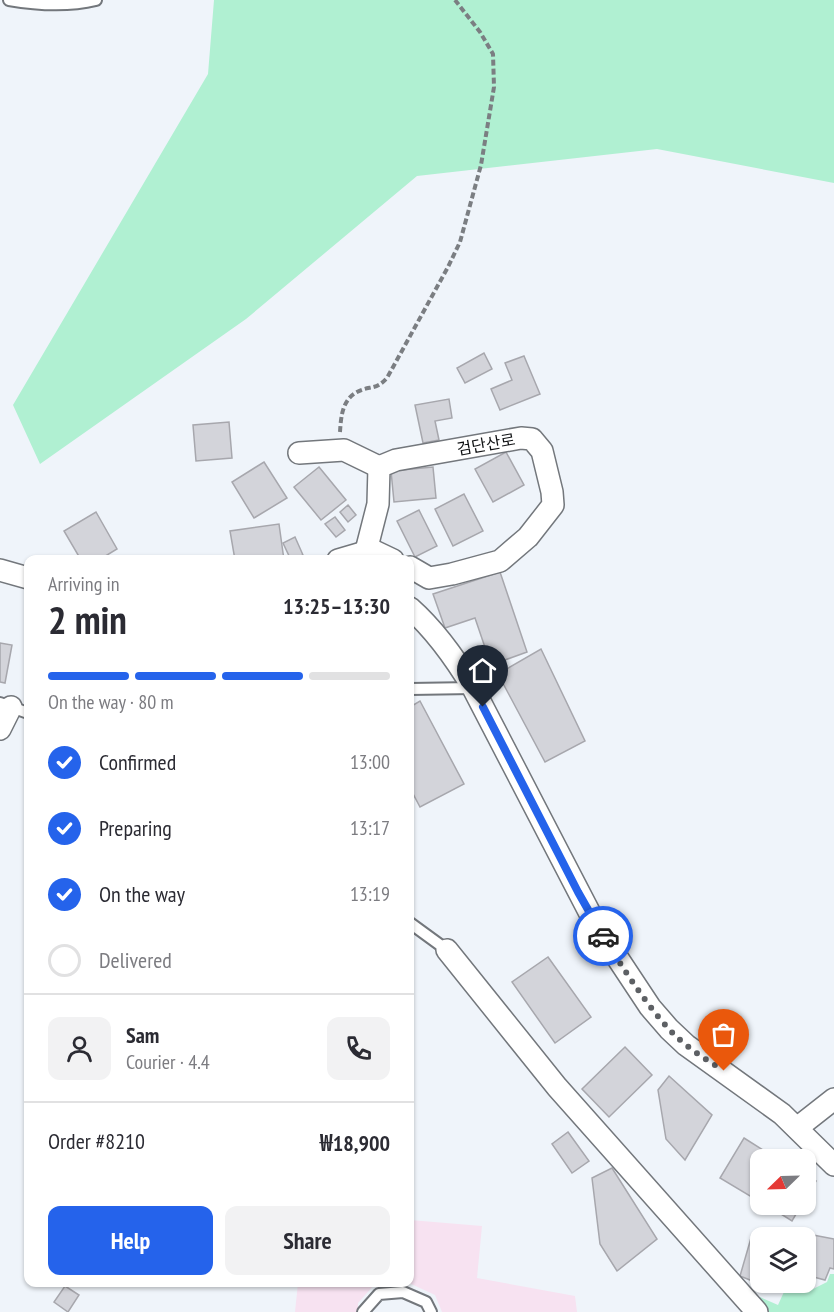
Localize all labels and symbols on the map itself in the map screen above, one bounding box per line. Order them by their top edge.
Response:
street label: 검단산로 [455,429,517,459]
pin [457,645,508,707]
courier [573,906,633,966]
pin [698,1009,749,1071]
north arrow [750,1149,816,1215]

